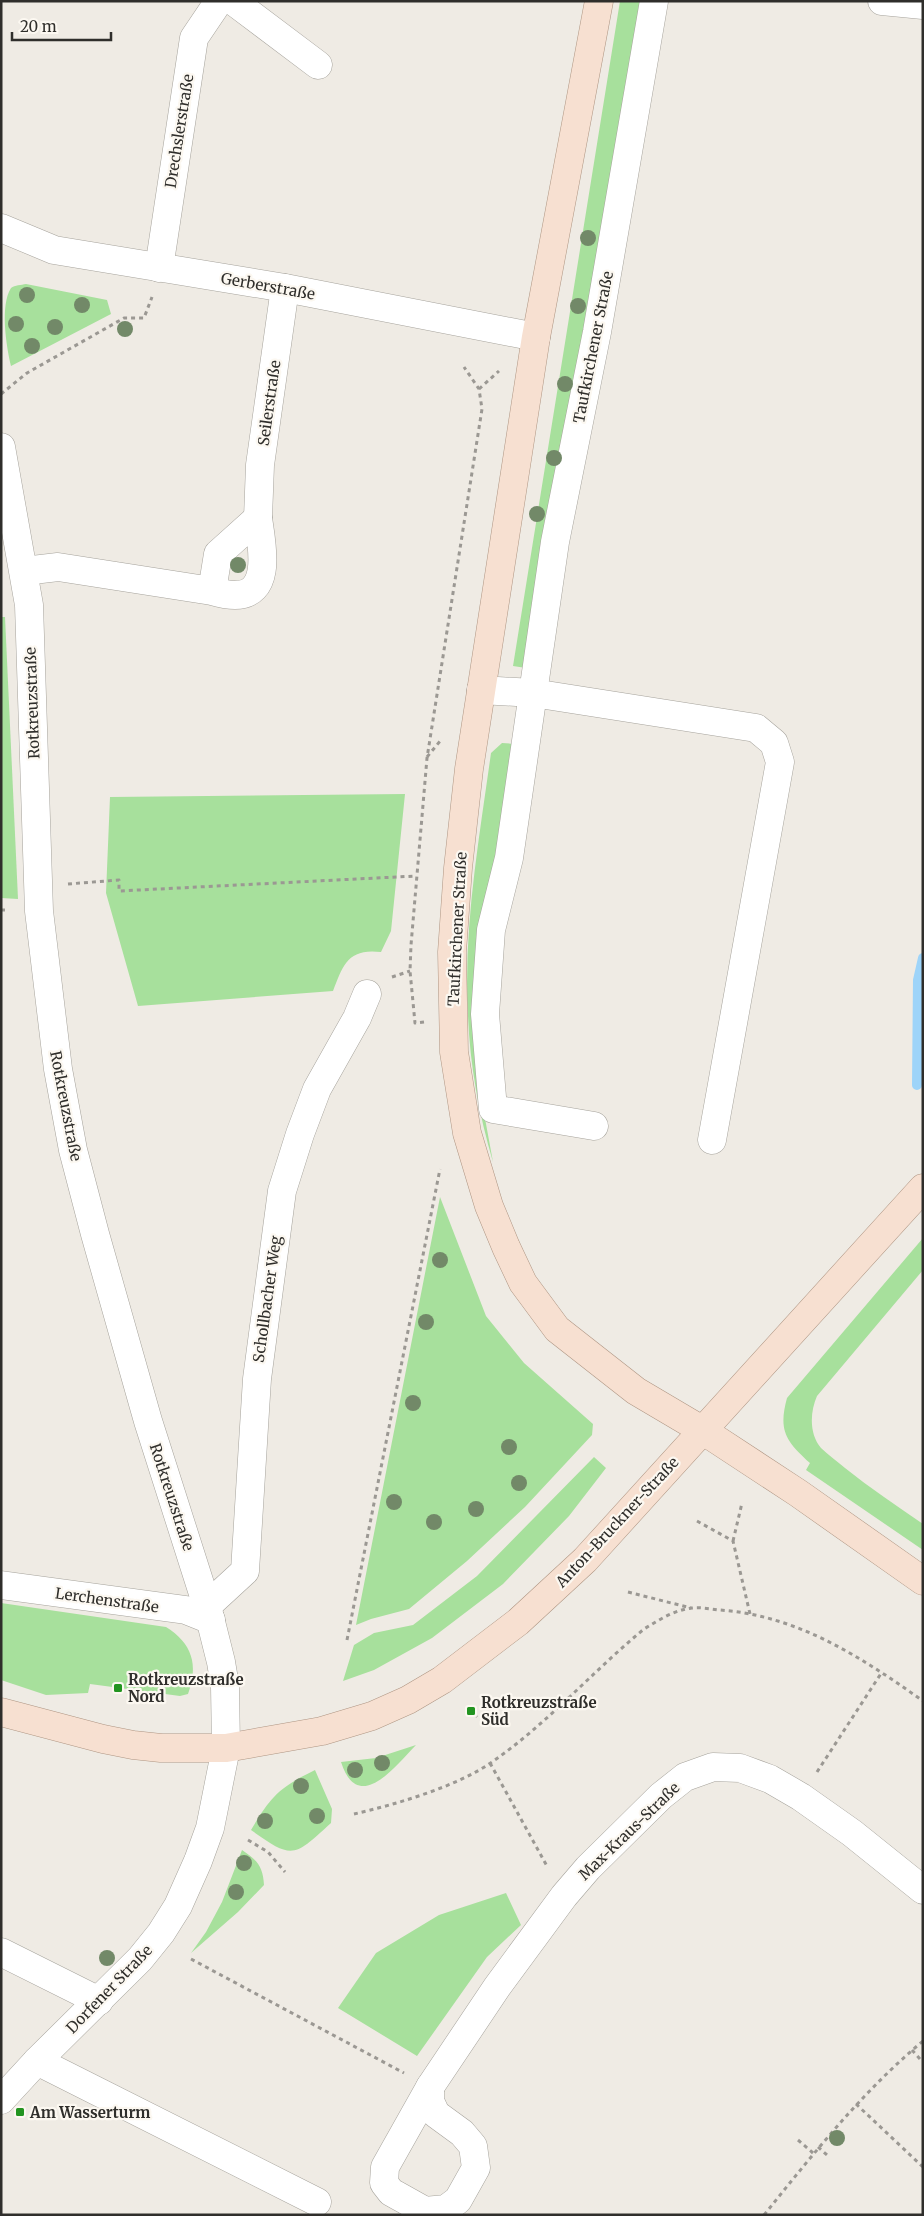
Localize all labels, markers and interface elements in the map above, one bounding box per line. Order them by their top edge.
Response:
scale bar [12,10,111,42]
text: 20 m [20,17,57,36]
street label: Drechslerstraße [161,73,197,189]
street label: Gerberstraße [220,268,317,304]
street label: Taufkirchener Straße [569,269,617,425]
street label: Seilerstraße [254,359,284,447]
street label: Rotkreuzstraße [21,647,43,759]
street label: Taufkirchener Straße [443,851,471,1007]
street label: Rotkreuzstraße [46,1049,86,1163]
street label: Schollbacher Weg [249,1234,285,1364]
street label: Rotkreuzstraße [146,1441,198,1553]
street label: Anton-Bruckner-Straße [551,1453,683,1592]
street label: Lerchenstraße [54,1583,160,1617]
place label: Rotkreuzstraße Nord [128,1670,244,1706]
marker: Rotkreuzstraße Nord [112,1682,124,1694]
place label: Rotkreuzstraße Süd [481,1693,597,1729]
marker: Rotkreuzstraße Süd [465,1705,477,1717]
street label: Max-Kraus-Straße [575,1778,683,1884]
street label: Dorfener Straße [62,1941,156,2037]
place label: Am Wasserturm [29,2103,150,2122]
marker: Am Wasserturm [14,2106,26,2118]

